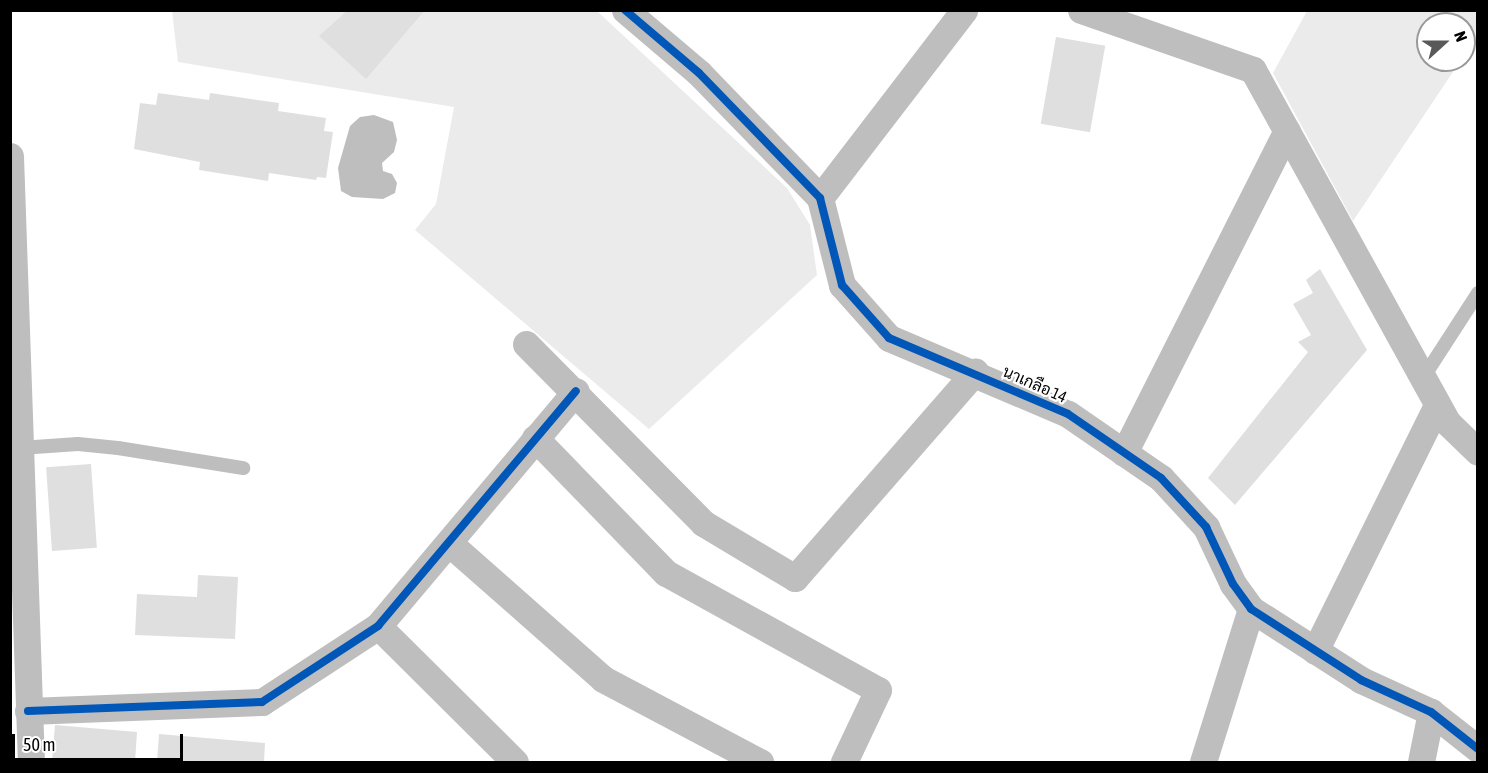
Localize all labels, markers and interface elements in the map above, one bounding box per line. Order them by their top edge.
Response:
north arrow [1416,12,1476,72]
text: N [1451,29,1471,44]
street label: นาเกลือ 14 [1000,361,1070,407]
scale bar [15,722,186,760]
text: 50 m [23,734,55,755]

